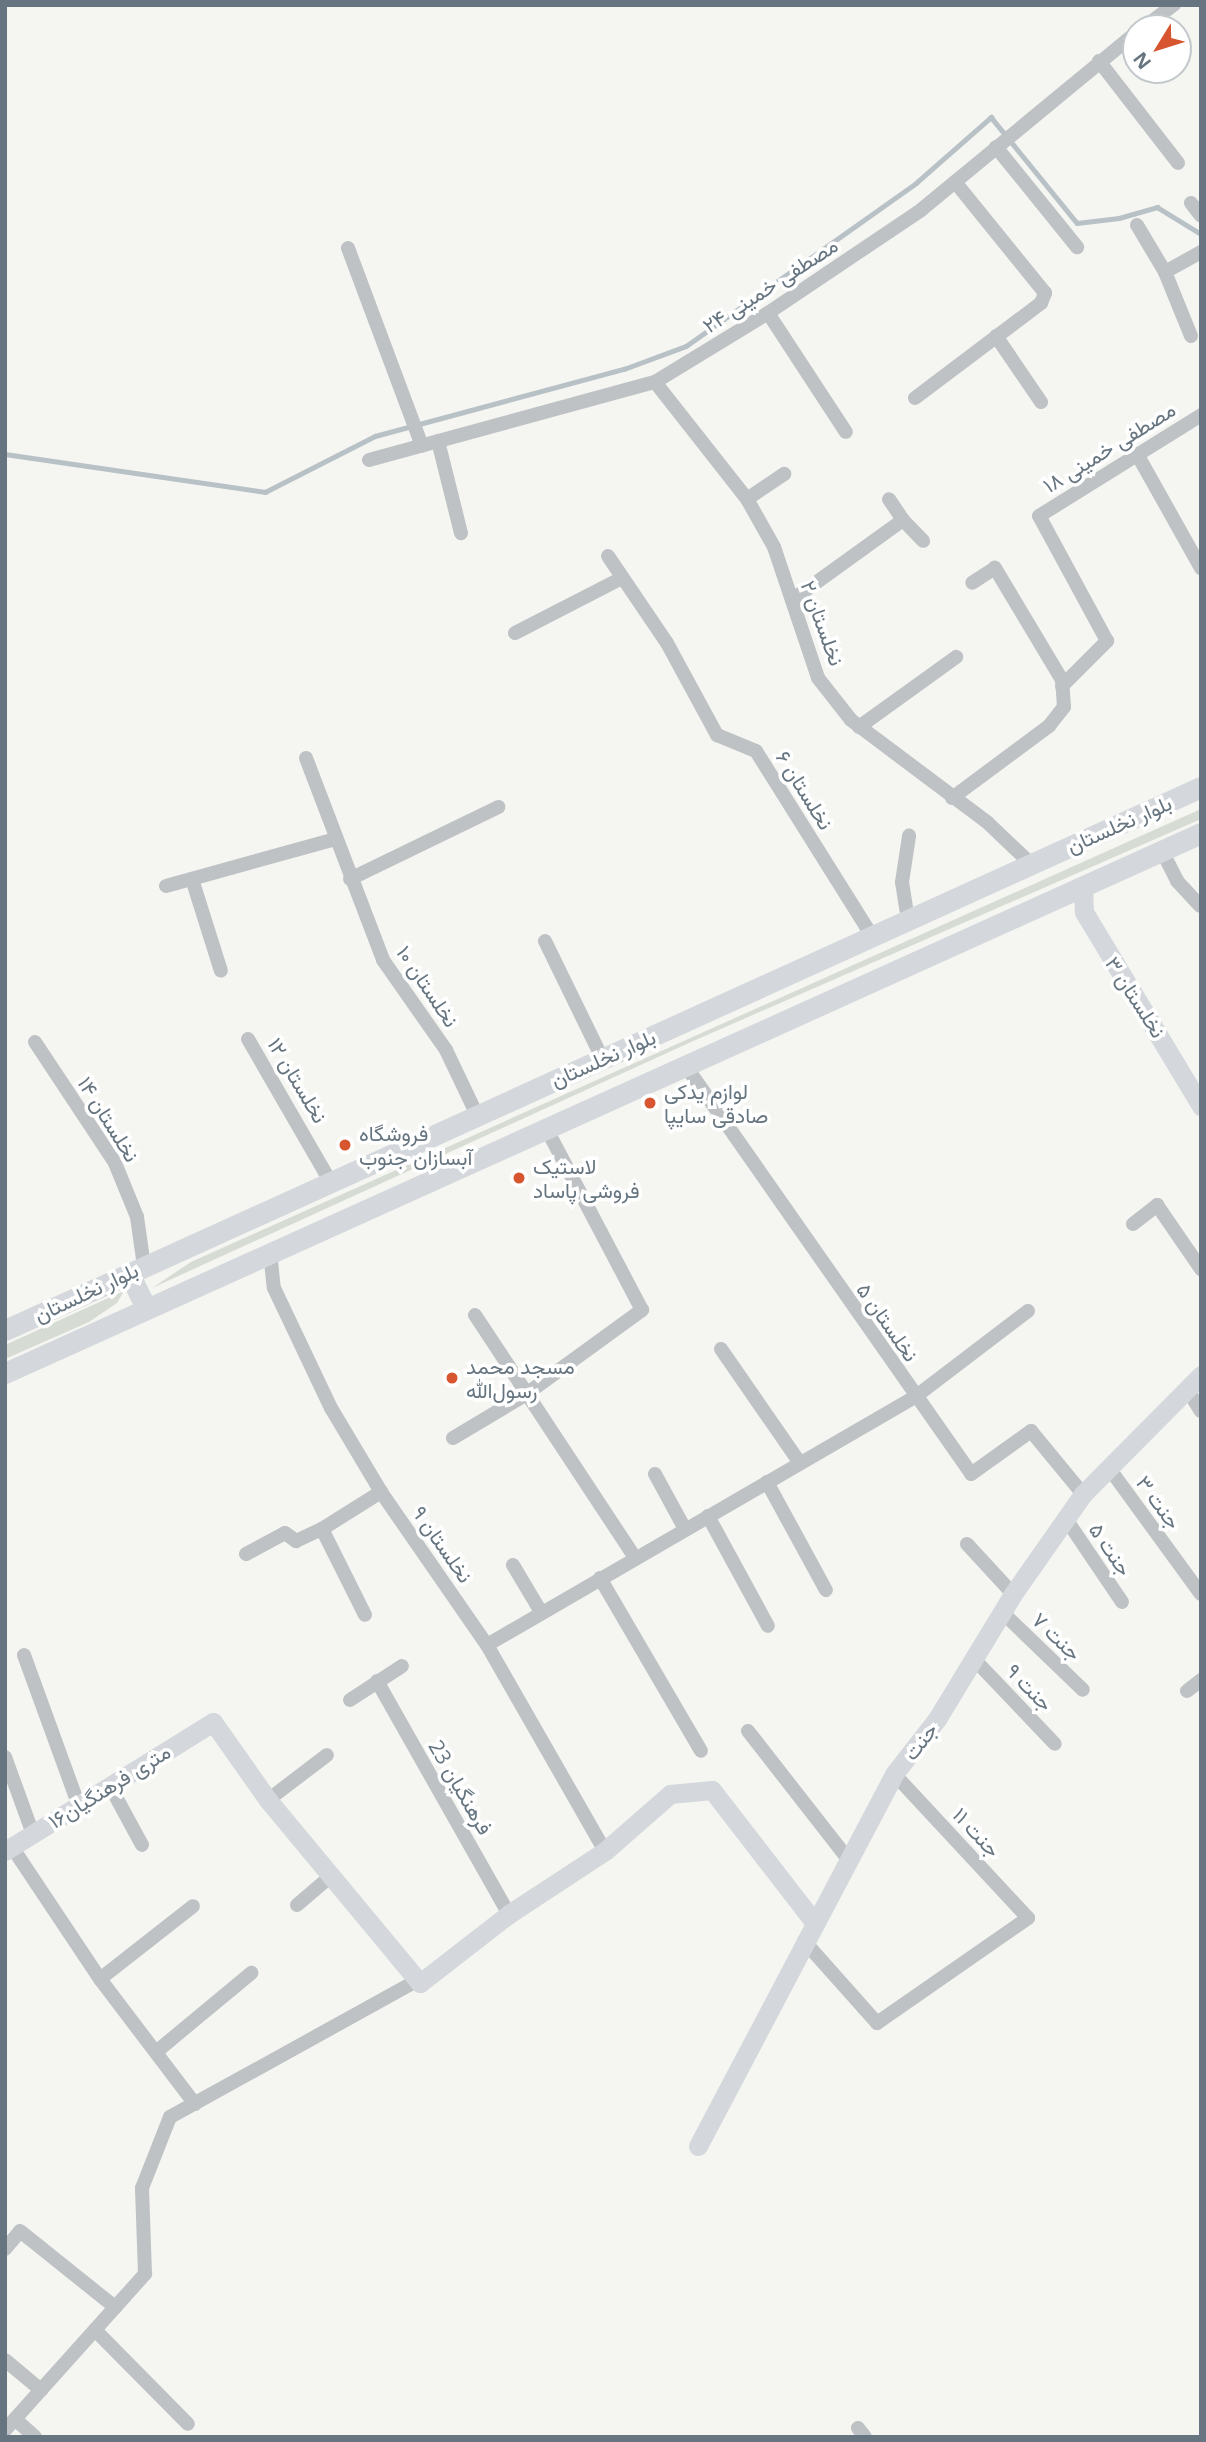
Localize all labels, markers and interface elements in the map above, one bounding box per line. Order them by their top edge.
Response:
north arrow [1122,14,1192,84]
text: N [1127,47,1157,75]
street label: مصطفی خمینی ۲۴ [698,232,842,338]
street label: مصطفی خمینی ۱۸ [1038,396,1180,498]
street label: نخلستان ۲ [796,577,850,669]
street label: نخلستان ۶ [771,746,839,834]
street label: بلوار نخلستان [1063,790,1175,858]
street label: نخلستان ۱۰ [392,940,464,1032]
street label: نخلستان ۳ [1100,952,1172,1042]
street label: بلوار نخلستان [547,1024,659,1092]
street label: نخلستان ۱۲ [263,1033,333,1127]
street label: نخلستان ۱۴ [73,1072,145,1166]
place label: لوازم یدکی صادقی سایپا [664,1078,768,1128]
marker: لوازم یدکی صادقی سایپا [642,1095,658,1111]
place label: فروشگاه آبسازان جنوب [359,1120,472,1170]
marker: فروشگاه آبسازان جنوب [337,1137,353,1153]
place label: لاستیک فروشی پاساد [533,1153,640,1203]
marker: لاستیک فروشی پاساد [511,1170,527,1186]
street label: بلوار نخلستان [30,1257,142,1327]
street label: نخلستان ۵ [852,1278,924,1366]
place label: مسجد محمد رسول‌الله [466,1353,575,1403]
marker: مسجد محمد رسول‌الله [444,1370,460,1386]
street label: جنت ۳ [1131,1470,1187,1534]
street label: نخلستان ۹ [407,1501,479,1587]
street label: جنت ۵ [1084,1518,1138,1580]
street label: جنت ۷ [1027,1607,1087,1665]
street label: جنت ۹ [1001,1658,1059,1716]
street label: جنت [898,1717,942,1765]
street label: فرهنگیان 23 [424,1735,498,1839]
street label: ۱۶متری فرهنگیان [43,1738,175,1834]
street label: جنت ۱۱ [948,1802,1006,1862]

